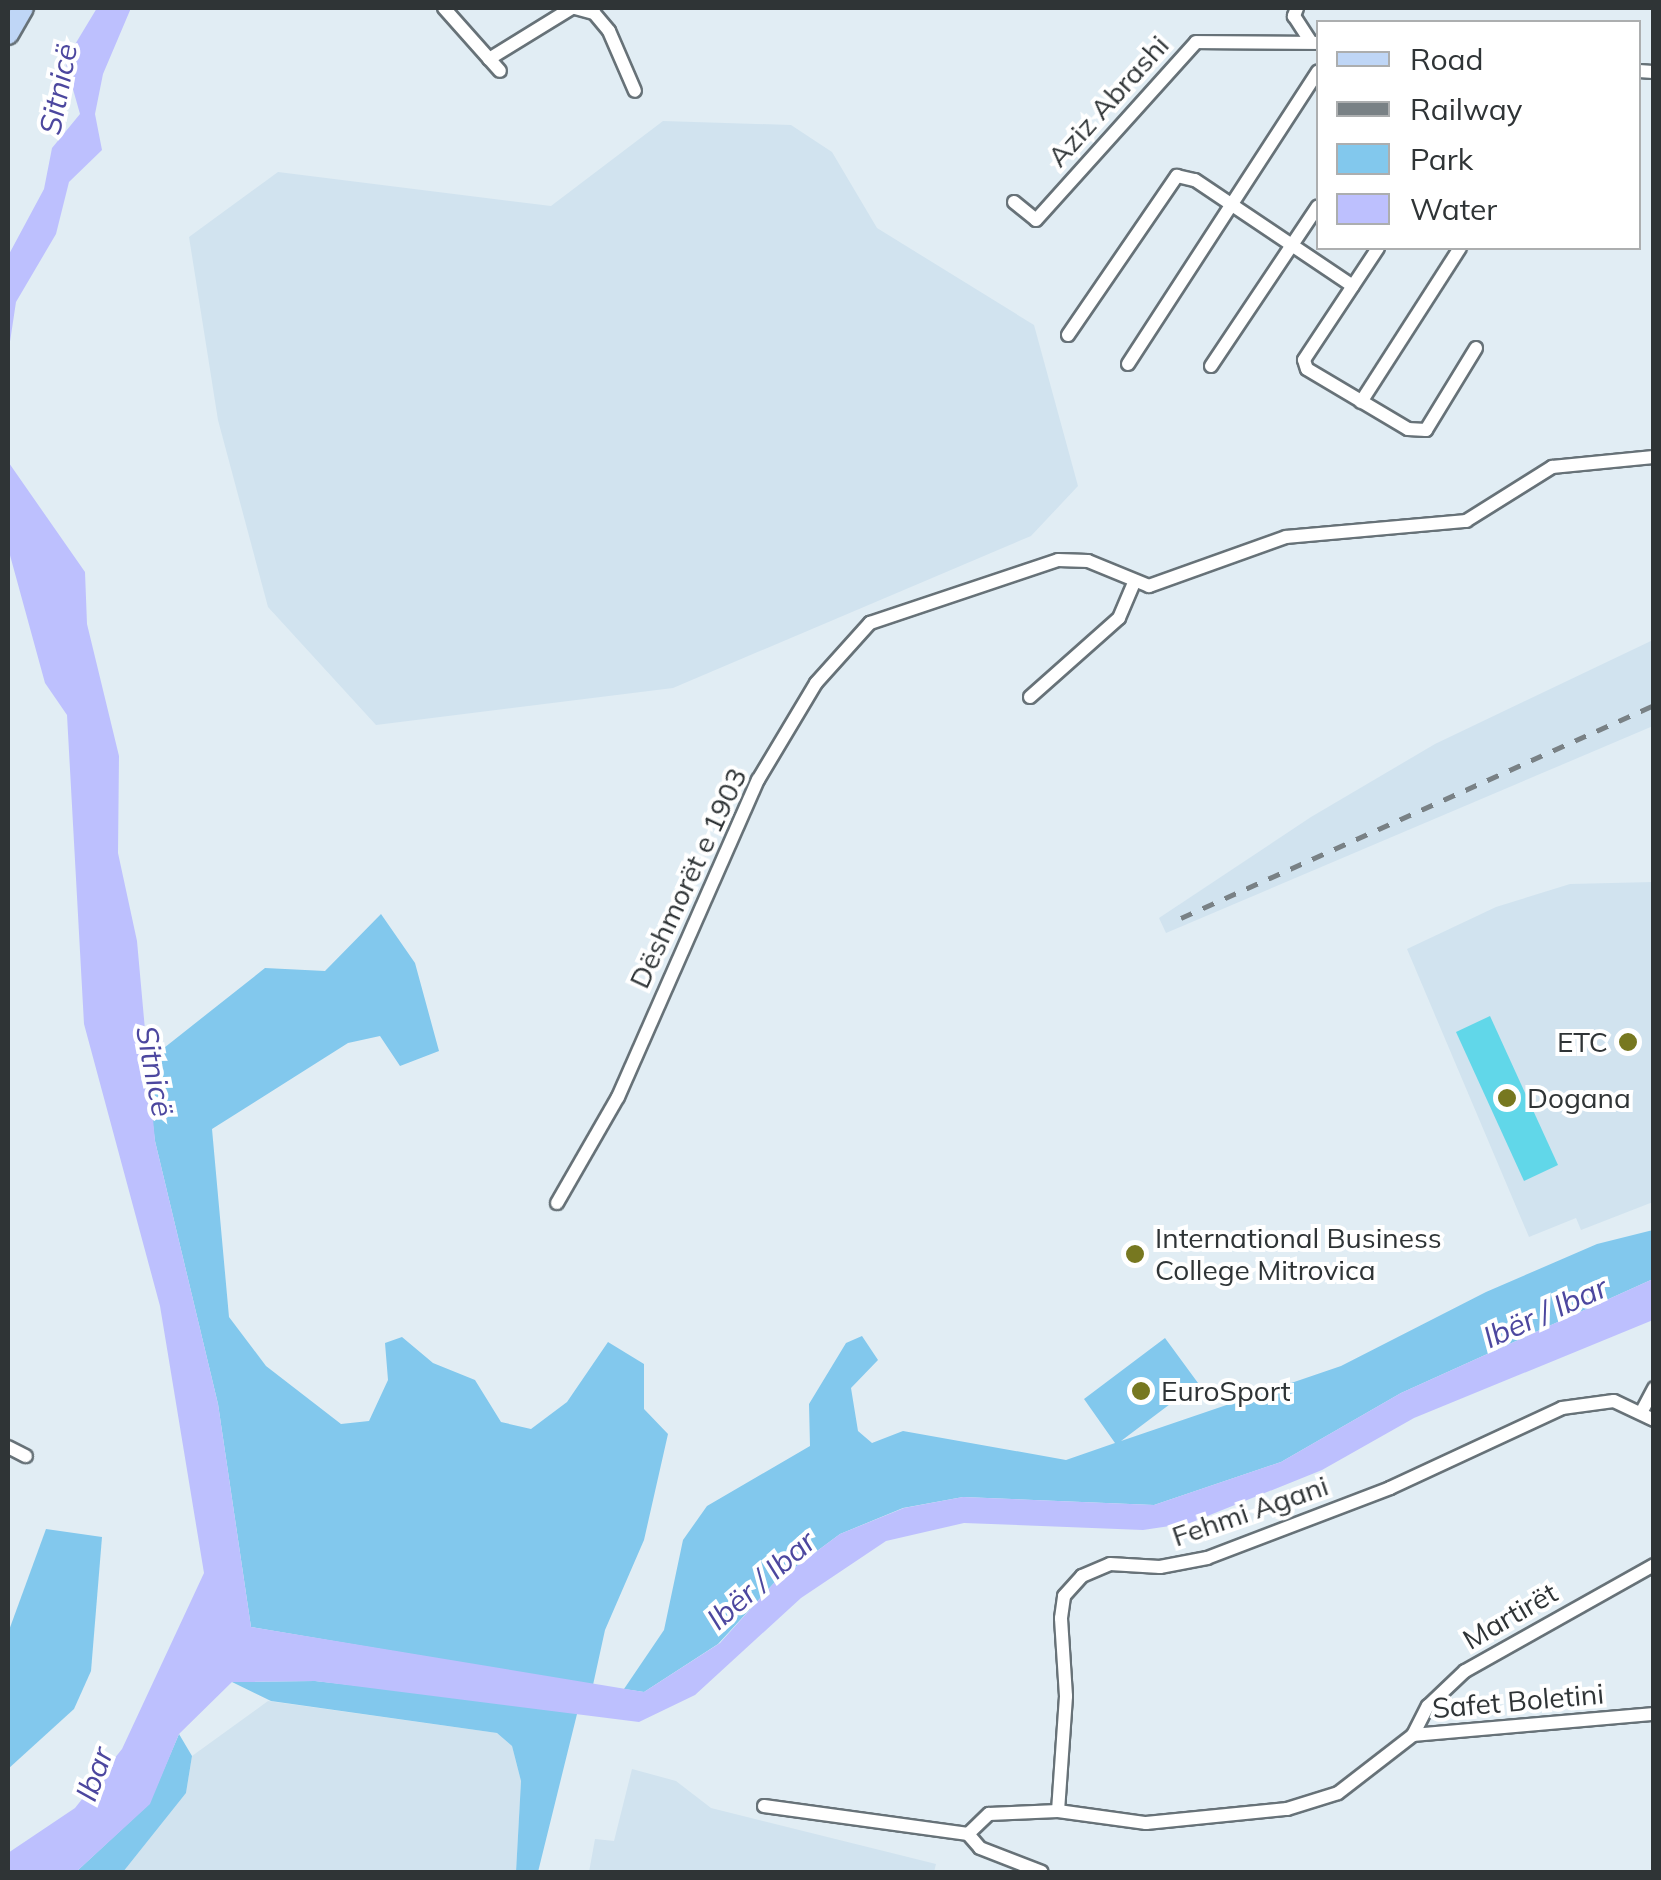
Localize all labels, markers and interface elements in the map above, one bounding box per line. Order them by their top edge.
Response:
legend [1316,20,1641,250]
street label: Aziz Abrashi [1040,29,1176,173]
water label: Sitnicë [32,40,84,138]
text: Road [1410,40,1484,78]
text: Railway [1410,90,1523,128]
text: Park [1410,140,1473,178]
text: Water [1410,190,1497,228]
street label: Dëshmorët e 1903 [622,763,754,993]
water label: Sitnicë [129,1022,181,1120]
place label: ETC [1557,1025,1608,1059]
marker: ETC [1617,1031,1639,1053]
place label: Dogana [1527,1081,1631,1115]
marker: Dogana [1496,1087,1518,1109]
place label: International Business College Mitrovica [1155,1221,1442,1287]
marker: International Business College Mitrovica [1124,1243,1146,1265]
water label: Ibër / Ibar [1477,1269,1613,1355]
place label: EuroSport [1161,1374,1291,1408]
marker: EuroSport [1130,1380,1152,1402]
street label: Fehmi Agani [1168,1469,1332,1553]
water label: Ibër / Ibar [699,1523,823,1637]
street label: Martirët [1457,1576,1563,1656]
street label: Safet Boletini [1431,1677,1605,1725]
water label: Ibar [68,1742,120,1806]

